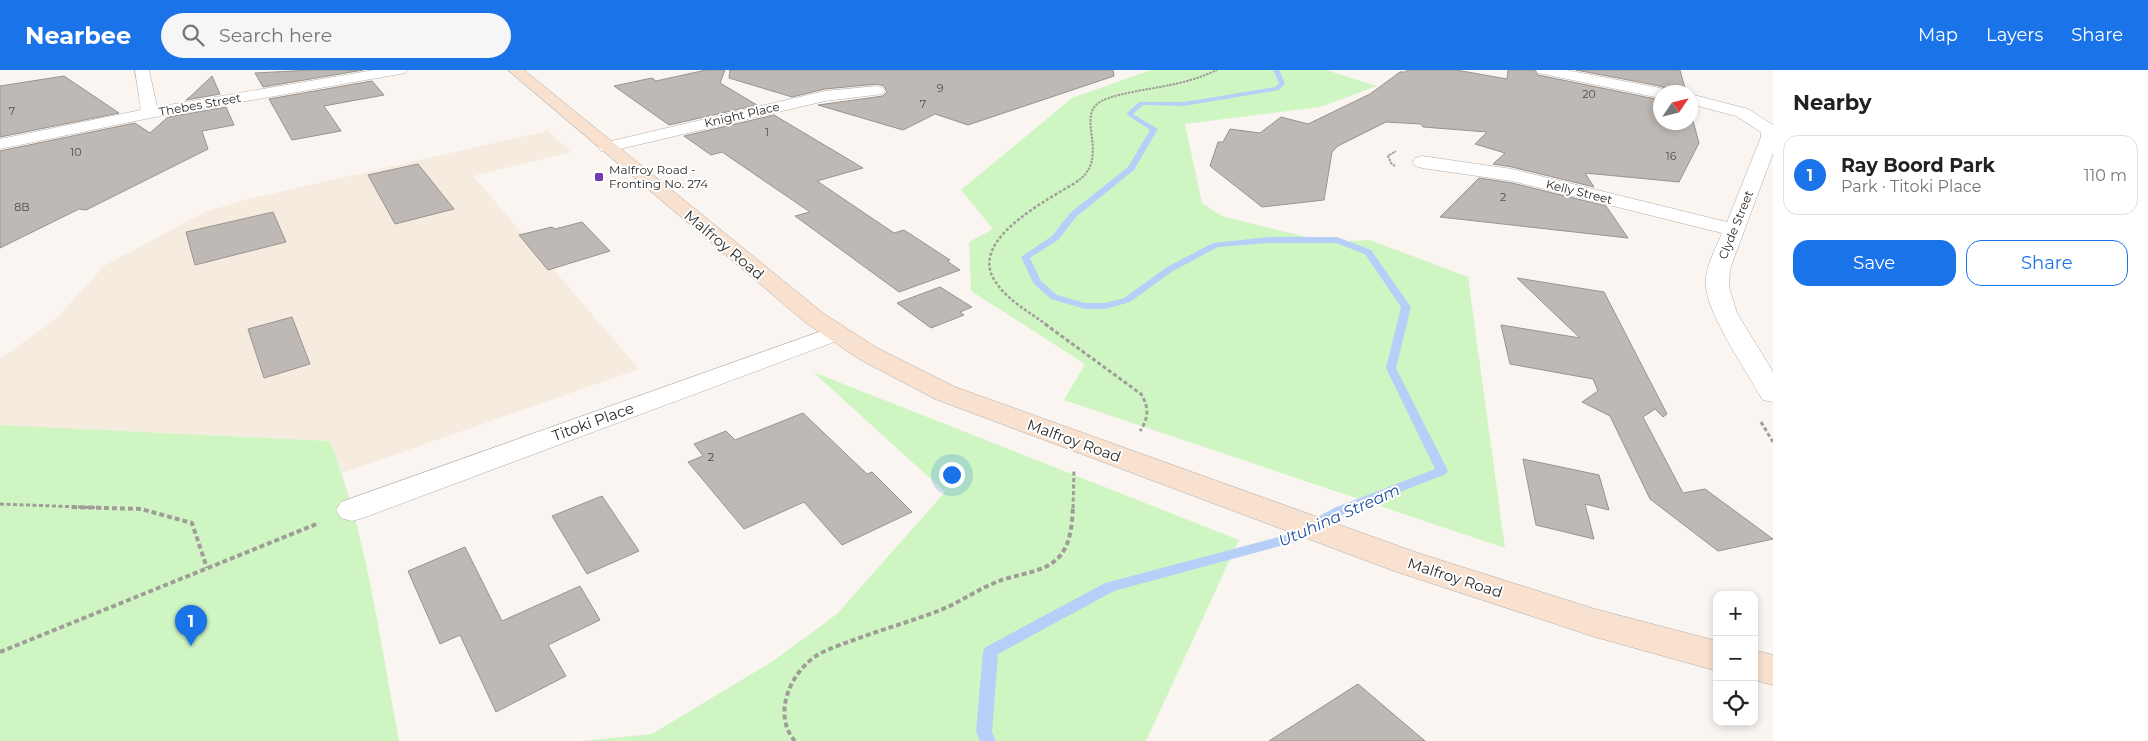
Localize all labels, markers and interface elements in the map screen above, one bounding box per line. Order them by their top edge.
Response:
search box [161,13,511,58]
text: Nearbee [25,21,131,50]
icon: search [179,21,207,49]
text: Search here [219,24,332,47]
text: Map [1918,24,1958,46]
text: Layers [1986,24,2043,46]
text: Share [2071,24,2123,46]
house number: 9 [937,81,944,95]
north arrow [1653,85,1698,130]
house number: 20 [1582,87,1596,101]
street label: Thebes Street [158,90,242,119]
text: Nearby [1793,90,1872,115]
house number: 7 [920,97,926,111]
street label: Knight Place [703,99,781,130]
house number: 7 [9,104,15,118]
house number: 1 [765,125,769,139]
house number: 10 [70,145,82,159]
house number: 16 [1666,149,1677,163]
text: Ray Boord Park [1841,154,1995,177]
place label: Malfroy Road - Fronting No. 274 [609,162,708,191]
text: 1 [1807,166,1813,185]
text: 110 m [2084,166,2127,185]
marker: Malfroy Road - Fronting No. 274 [593,171,605,183]
street label: Kelly Street [1544,176,1614,207]
text: Park · Titoki Place [1841,177,1981,196]
street label: Clyde Street [1715,188,1756,261]
house number: 2 [1500,190,1506,204]
house number: 8B [14,200,30,214]
street label: Malfroy Road [680,206,768,284]
button: Save [1793,240,1956,286]
button: Share [1966,240,2128,286]
street label: Titoki Place [549,398,636,445]
street label: Malfroy Road [1025,415,1124,466]
house number: 2 [708,449,715,464]
your location [939,462,965,488]
water label: Utuhina Stream [1276,480,1403,551]
street label: Malfroy Road [1405,553,1505,602]
map controls [1713,591,1758,726]
button: + [1713,591,1758,636]
pin: 1 [175,605,207,646]
button: − [1713,636,1758,681]
button: locate [1713,681,1758,726]

